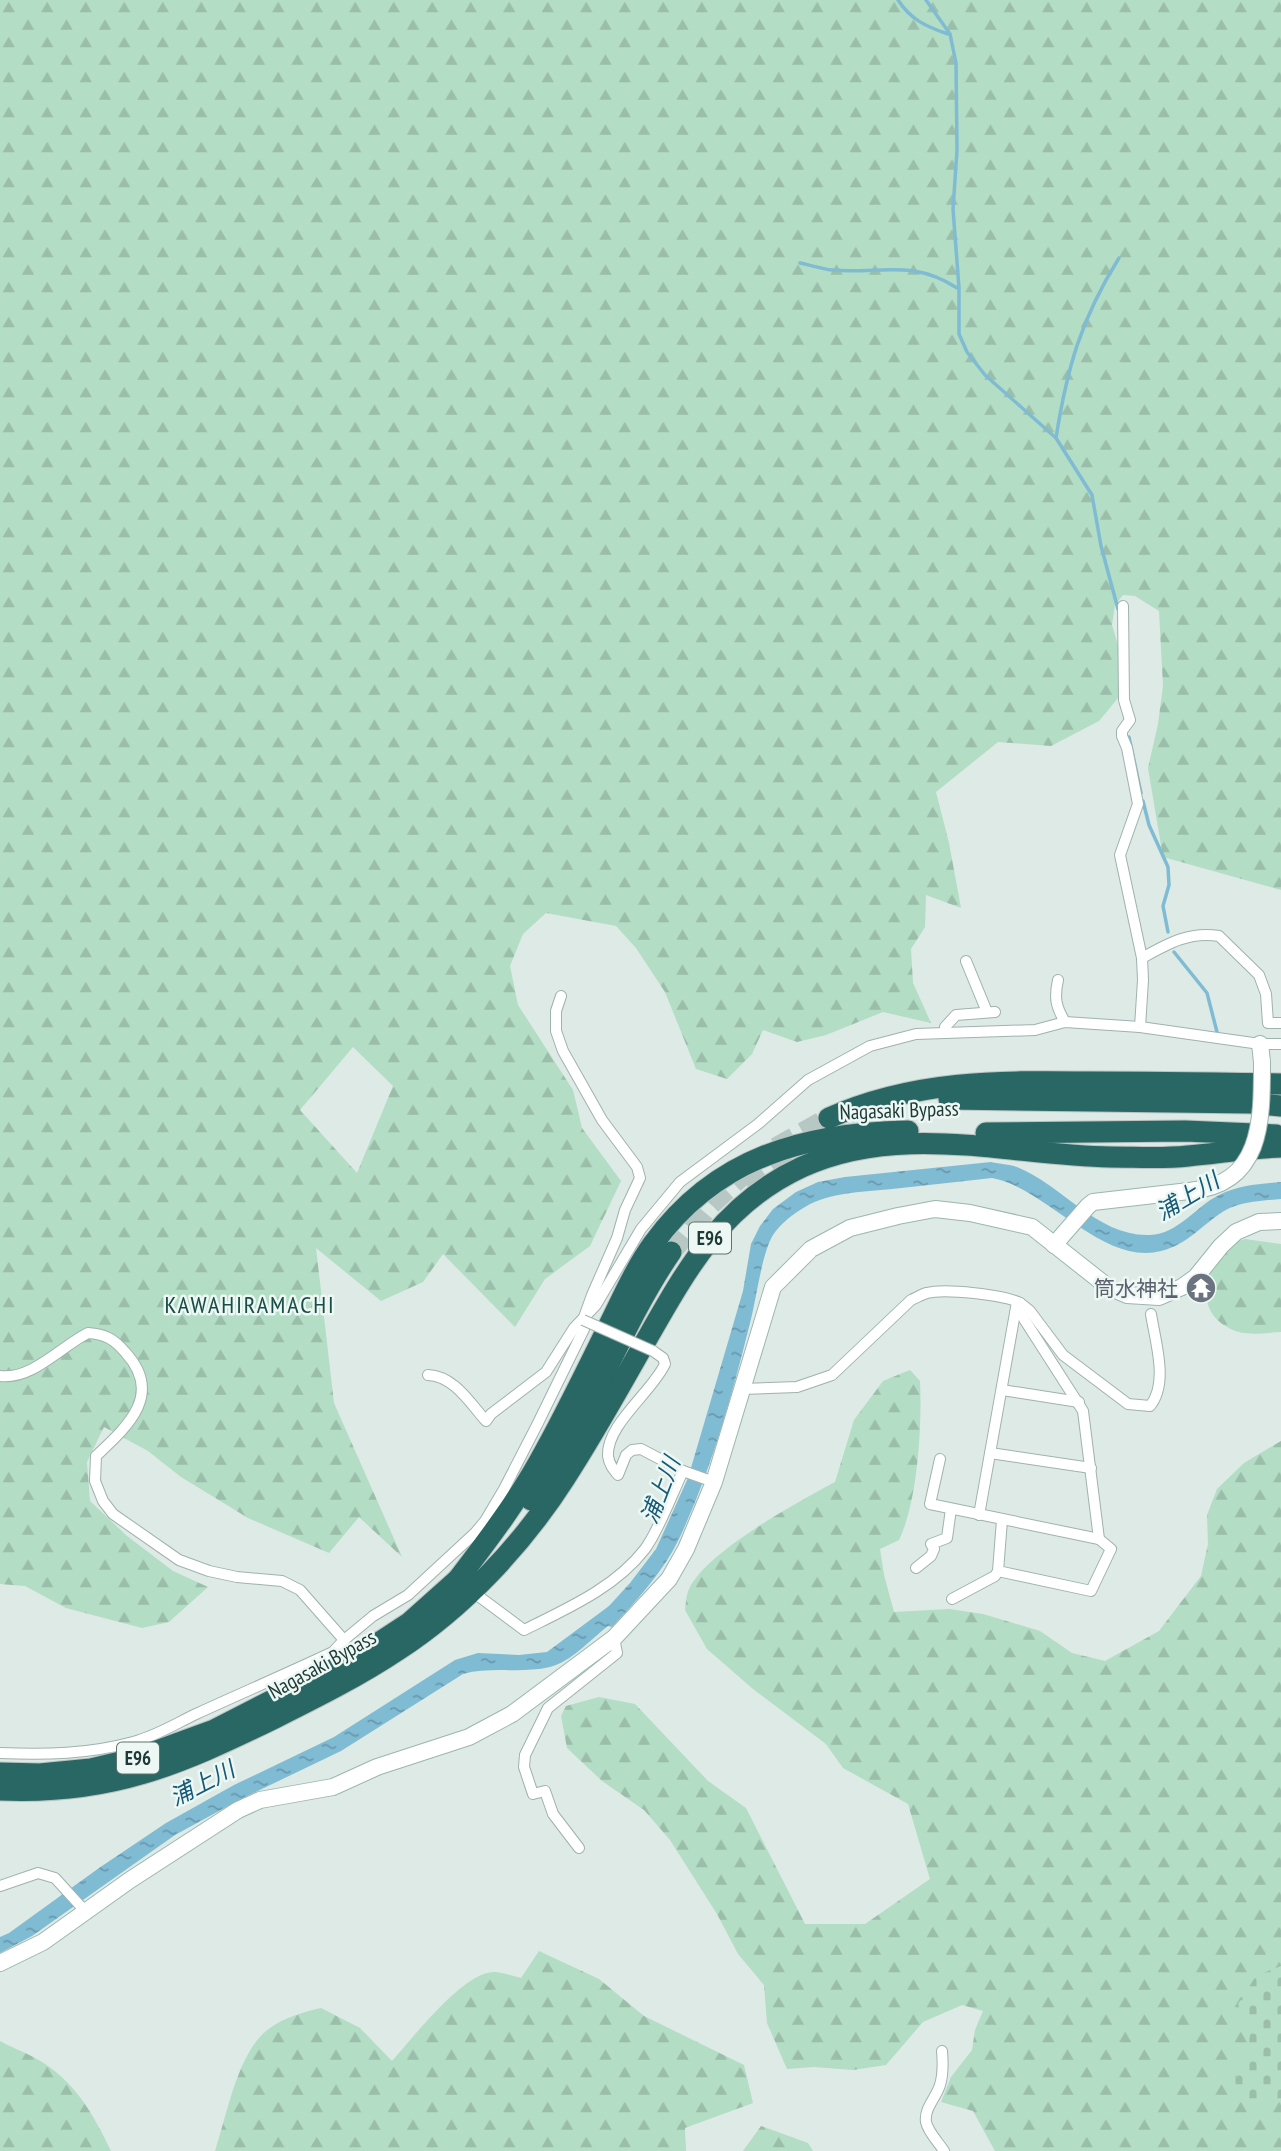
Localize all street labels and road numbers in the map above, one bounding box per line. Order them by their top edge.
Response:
street label: Nagasaki Bypass [839,1094,959,1126]
road number: E96 [689,1222,731,1254]
street label: Nagasaki Bypass [263,1623,381,1705]
road number: E96 [117,1742,159,1774]

